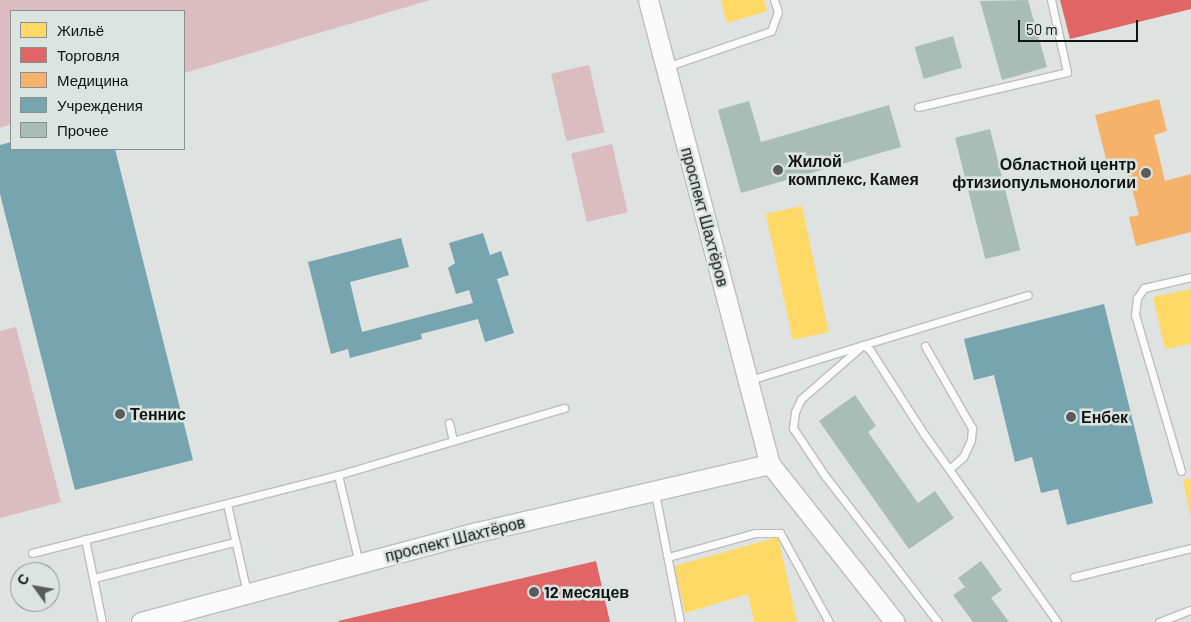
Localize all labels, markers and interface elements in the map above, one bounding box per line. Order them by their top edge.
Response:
legend [10,10,185,150]
scale bar [1021,10,1141,42]
text: 50 m [1026,20,1058,38]
text: Жильё [57,21,104,39]
text: Торговля [57,46,120,64]
text: Медицина [57,71,128,89]
text: Учреждения [57,96,143,114]
text: Прочее [57,121,109,139]
street label: проспект Шахтёров [677,145,733,289]
place label: Жилой комплекс, Камея [788,151,919,189]
place label: Областной центр фтизиопульмонологии [952,154,1136,192]
marker: Жилой комплекс, Камея [772,164,784,176]
marker: Областной центр фтизиопульмонологии [1140,167,1152,179]
place label: Теннис [130,404,186,424]
place label: Енбек [1081,407,1128,427]
marker: Теннис [114,408,126,420]
marker: Енбек [1065,411,1077,423]
street label: проспект Шахтёров [383,512,527,566]
north arrow [10,562,60,612]
text: С [13,571,33,588]
place label: 12 месяцев [544,582,629,602]
marker: 12 месяцев [528,586,540,598]

